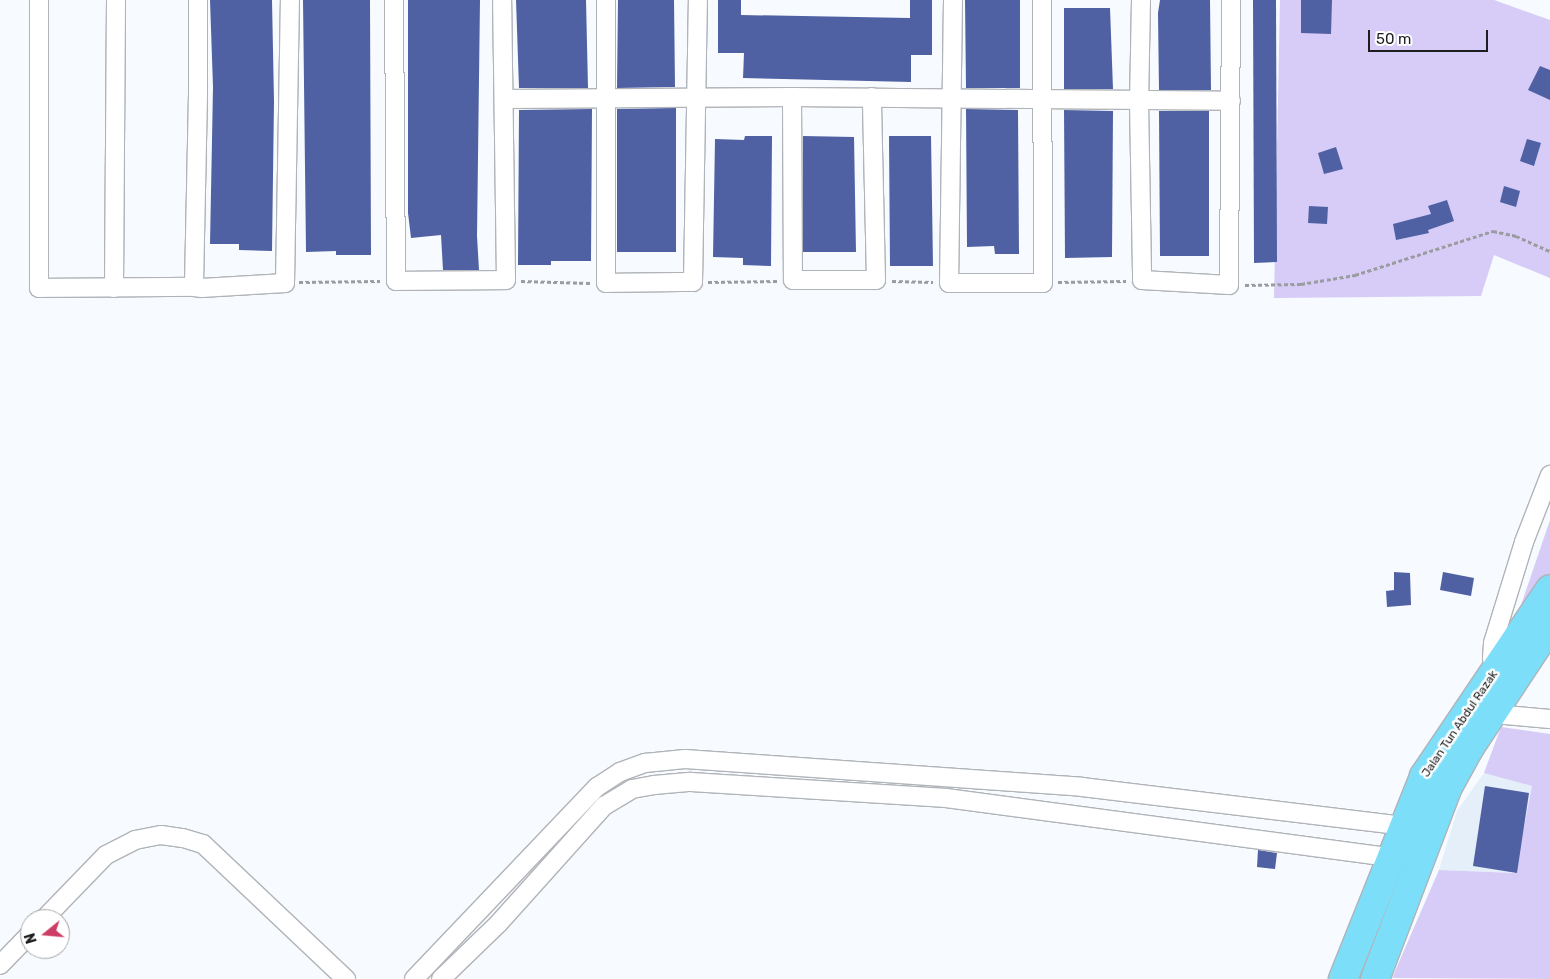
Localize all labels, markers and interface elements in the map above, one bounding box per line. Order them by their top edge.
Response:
scale bar [1370,20,1490,52]
text: 50 m [1376,30,1411,48]
street label: Jalan Tun Abdul Razak [1419,668,1501,780]
north arrow [20,909,70,959]
text: N [22,931,41,946]

